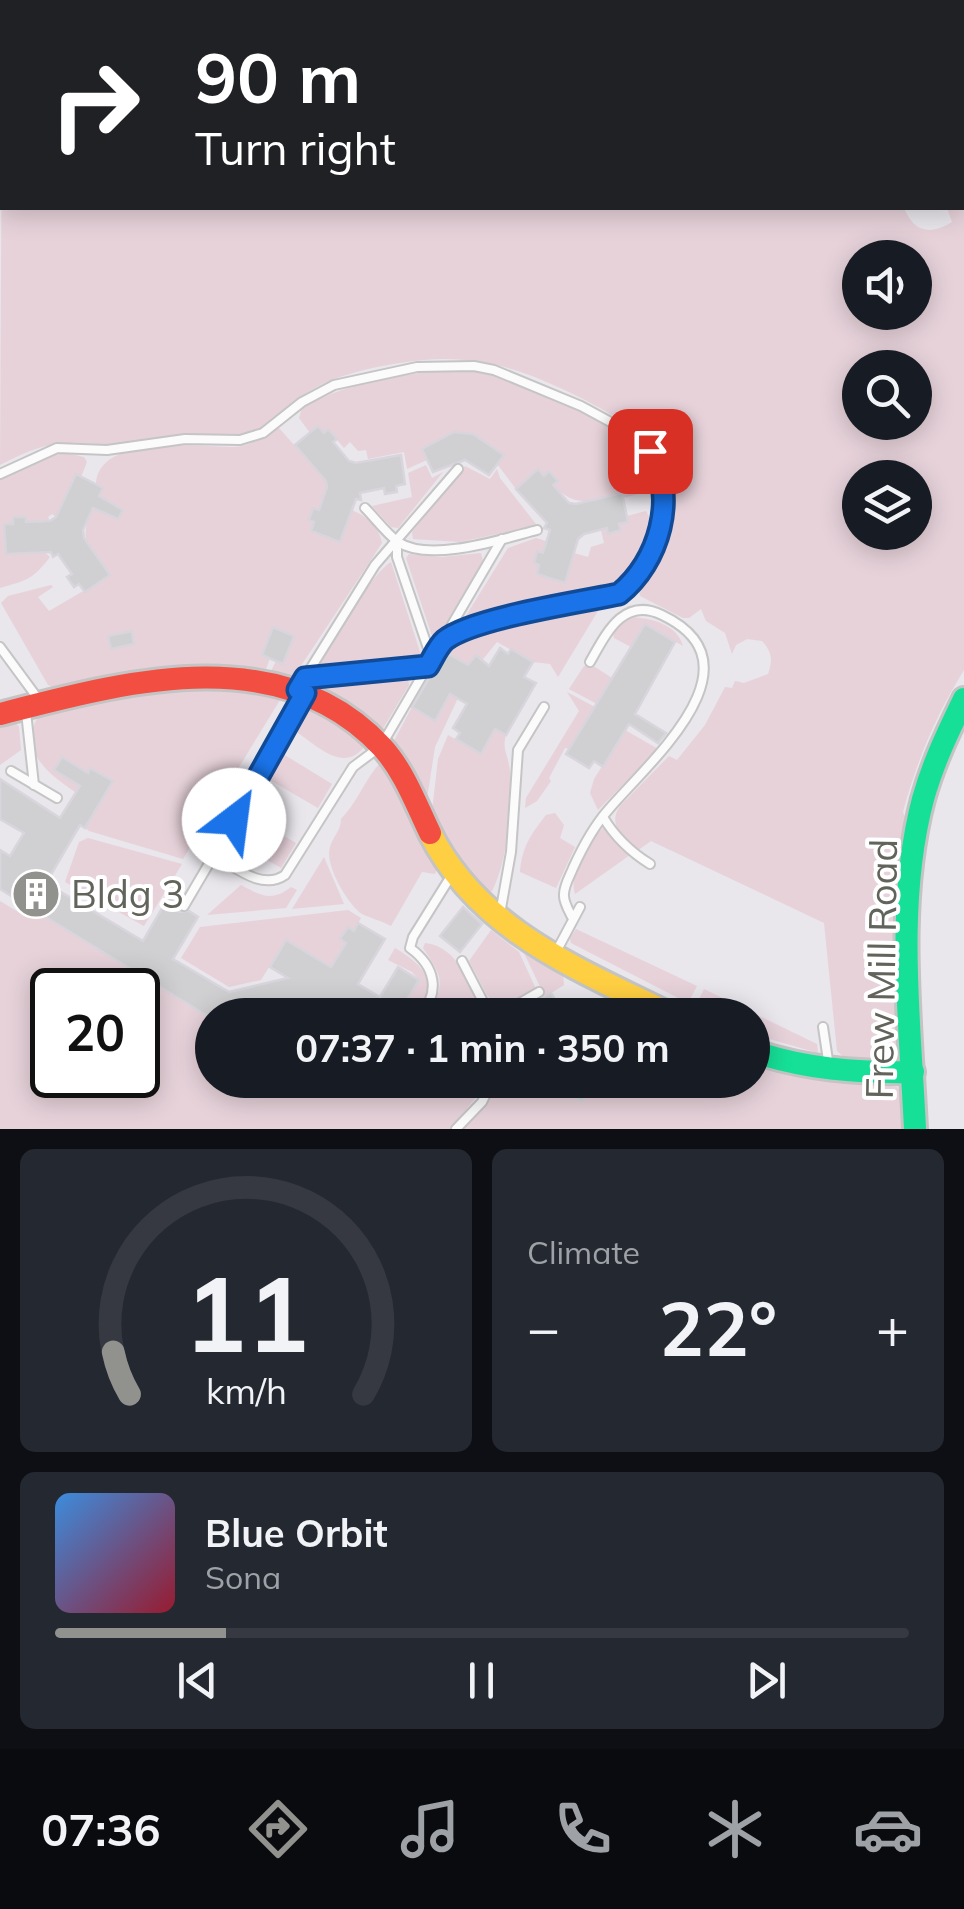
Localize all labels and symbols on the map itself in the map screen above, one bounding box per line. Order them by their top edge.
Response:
pin [608,409,693,494]
position arrow [182,768,286,872]
street label: Frew Mill Road [855,838,907,1100]
building icon: Bldg 3 [10,868,62,920]
place label: Bldg 3 [71,870,184,918]
speed limit sign: 20 [30,968,160,1098]

